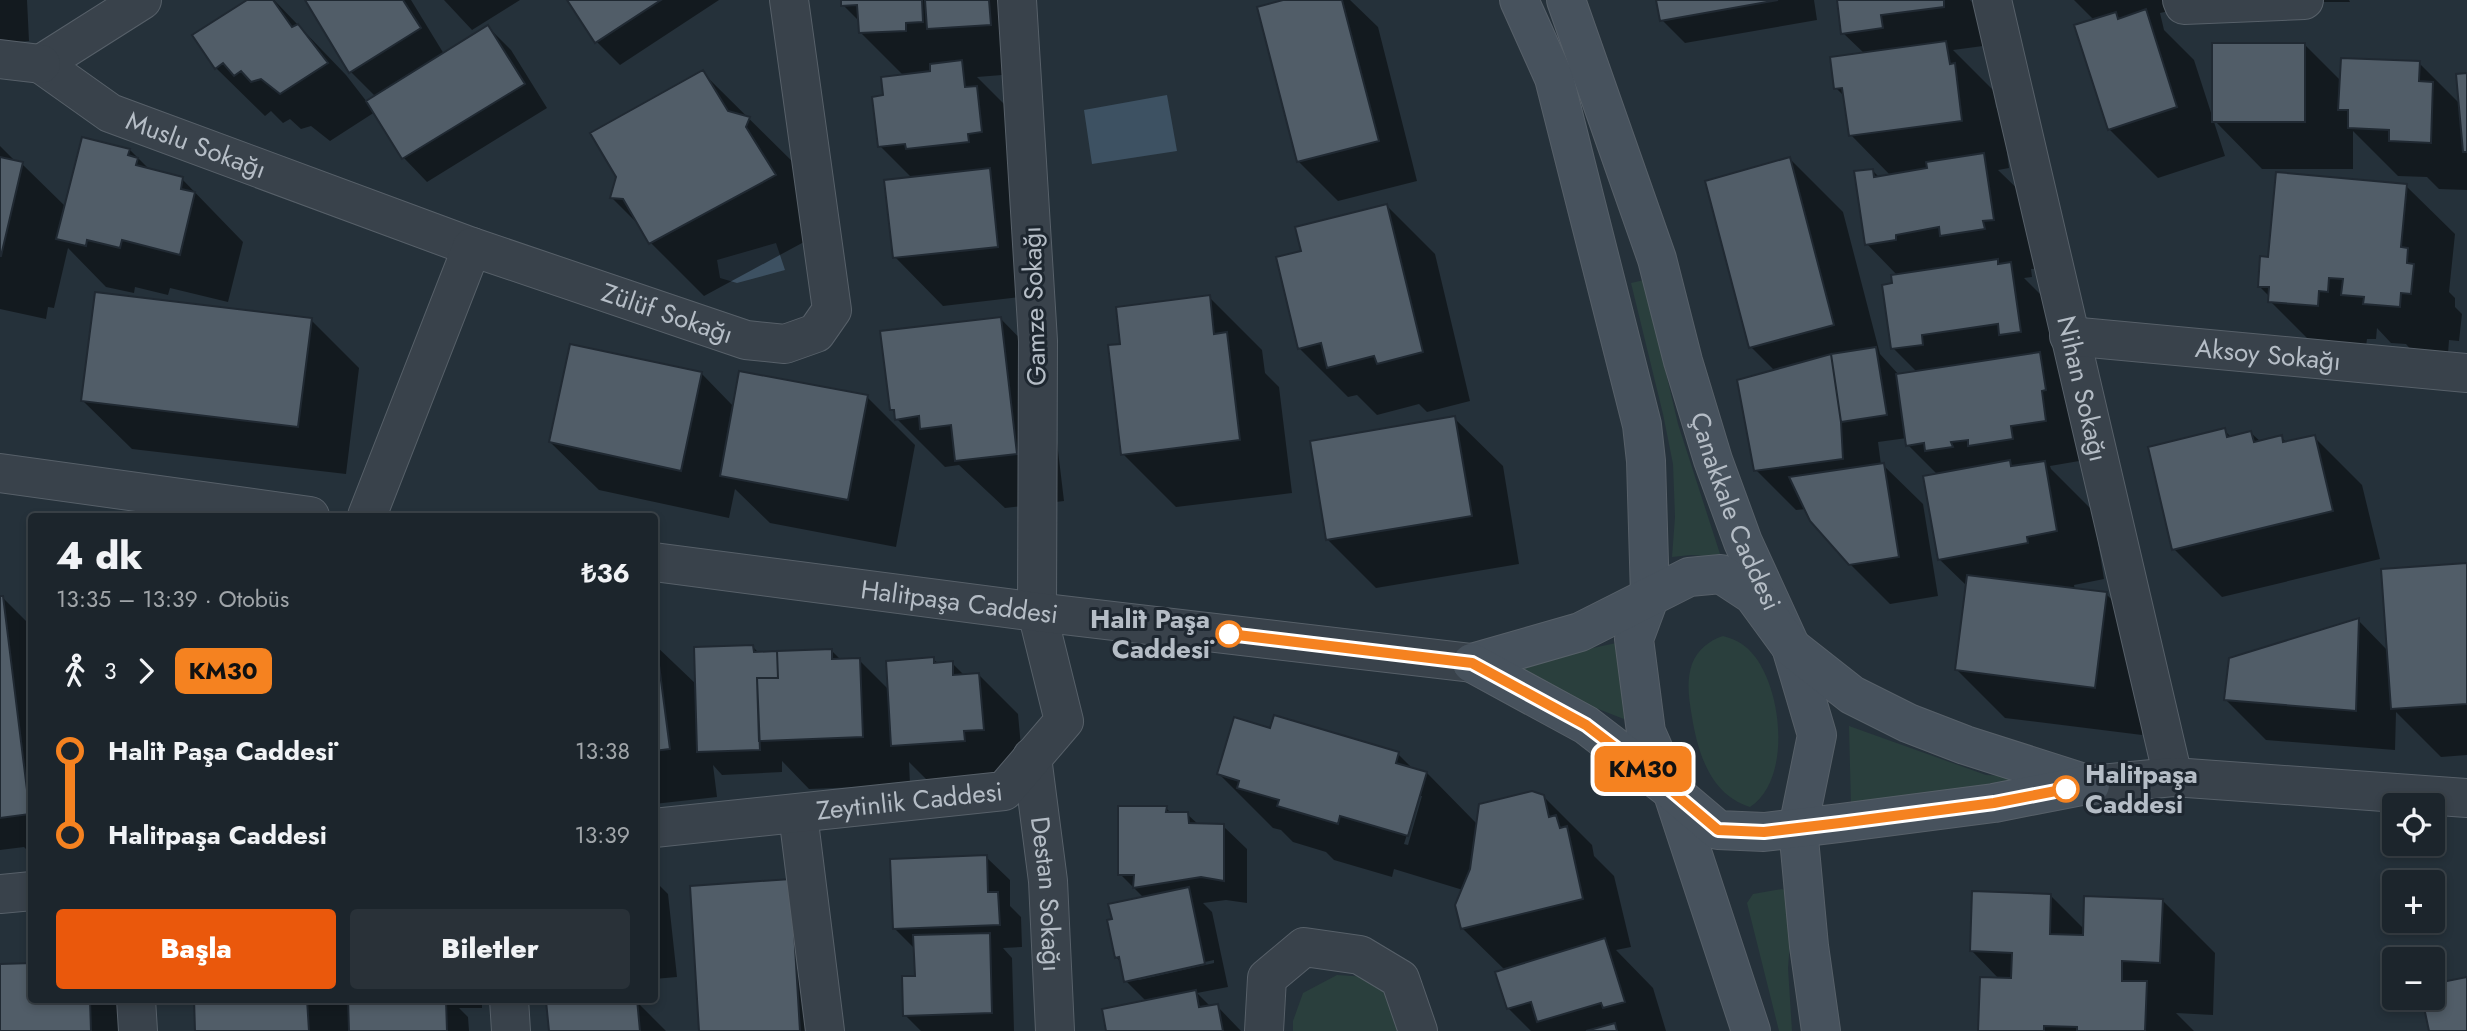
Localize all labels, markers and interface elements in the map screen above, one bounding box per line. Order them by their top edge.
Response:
street label: Muslu Sokağı [121,102,271,188]
street label: Gamze Sokağı [1012,226,1056,386]
street label: Zülüf Sokağı [596,273,738,353]
street label: Nihan Sokağı [2047,312,2118,465]
street label: Aksoy Sokağı [2194,329,2343,380]
street label: Çanakkale Caddesi [1681,408,1791,617]
text: 4 dk [56,528,143,583]
text: ₺36 [582,554,630,592]
street label: Halitpaşa Caddesi [858,570,1060,633]
text: 13:35 – 13:39 · Otobüs [56,582,289,616]
place label: Hali̇t Paşa Caddesi̇ [1090,600,1215,668]
marker: Hali̇t Paşa Caddesi̇ [1216,621,1242,647]
icon: walk [56,652,94,690]
icon: forward [127,652,165,690]
text: KM30 [189,653,258,688]
text: 3 [104,654,117,688]
text: Hali̇t Paşa Caddesi̇ [108,732,334,770]
text: 13:38 [575,734,630,768]
line badge: KM30 [1594,746,1692,792]
text: KM30 [1609,751,1677,786]
place label: Halitpaşa Caddesi [2085,755,2198,823]
street label: Zeytinlik Caddesi [815,772,1005,830]
marker: Halitpaşa Caddesi [2053,776,2079,802]
map controls [2382,793,2445,1010]
button: locate [2382,793,2445,856]
street label: Destan Sokağı [1021,814,1071,973]
text: Halitpaşa Caddesi [108,816,327,854]
text: 13:39 [574,818,630,852]
button: + [2382,870,2445,933]
button: Başla [56,909,336,989]
button: Biletler [350,909,630,989]
button: − [2382,947,2445,1010]

